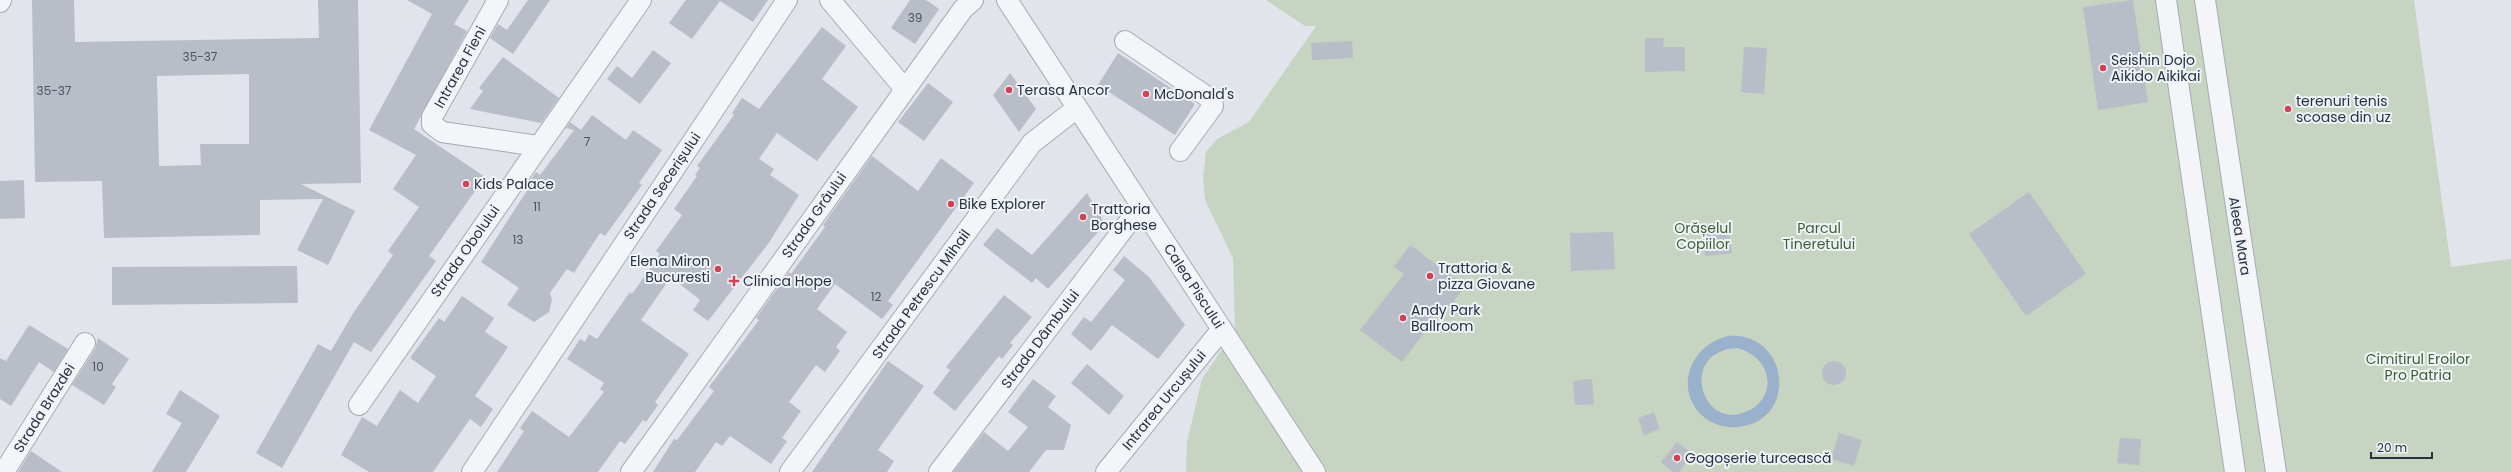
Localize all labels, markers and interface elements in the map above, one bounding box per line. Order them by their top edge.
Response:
house number: 39 [908,9,922,26]
street label: Intrarea Fieni [429,22,491,112]
house number: 35-37 [183,48,218,65]
place label: Seishin Dojo Aikido Aikikai [2111,50,2200,86]
marker: Seishin Dojo Aikido Aikikai [2098,63,2108,73]
place label: Terasa Ancor [1017,80,1110,100]
house number: 35-37 [37,82,72,99]
place label: McDonald's [1154,84,1234,104]
marker: Terasa Ancor [1004,85,1014,95]
marker: McDonald's [1141,89,1151,99]
place label: terenuri tenis scoase din uz [2296,91,2391,127]
marker: terenuri tenis scoase din uz [2283,104,2293,114]
street label: Strada Secerișului [619,128,705,244]
house number: 7 [584,133,591,150]
street label: Strada Grâului [777,168,851,262]
place label: Kids Palace [474,174,554,194]
marker: Kids Palace [461,179,471,189]
place label: Bike Explorer [959,194,1046,214]
street label: Aleea Mara [2224,195,2256,277]
house number: 11 [533,198,541,215]
marker: Bike Explorer [946,199,956,209]
place label: Trattoria Borghese [1091,199,1157,235]
street label: Strada Obolului [426,201,504,301]
marker: Trattoria Borghese [1078,212,1088,222]
park label: Orășelul Copiilor [1674,218,1732,254]
park label: Parcul Tineretului [1783,218,1855,254]
street label: Strada Petrescu Mihail [867,225,975,363]
house number: 13 [513,231,523,248]
street label: Calea Piscului [1159,240,1229,332]
place label: Elena Miron Bucuresti [630,251,710,287]
place label: Trattoria & pizza Giovane [1438,258,1535,294]
marker: Elena Miron Bucuresti [713,264,723,274]
place label: Clinica Hope [743,271,832,291]
marker: Trattoria & pizza Giovane [1425,271,1435,281]
marker: Clinica Hope [728,275,740,287]
street label: Strada Dâmbului [996,286,1084,392]
house number: 12 [871,288,881,305]
place label: Andy Park Ballroom [1411,300,1481,336]
marker: Andy Park Ballroom [1398,313,1408,323]
street label: Intrarea Urcușului [1117,346,1211,454]
park label: Cimitirul Eroilor Pro Patria [2366,349,2470,385]
house number: 10 [92,358,104,375]
street label: Strada Brazdei [9,359,79,457]
scale bar [2371,434,2432,460]
text: 20 m [2377,439,2407,456]
place label: Gogoșerie turcească [1685,448,1832,468]
marker: Gogoșerie turcească [1672,453,1682,463]

